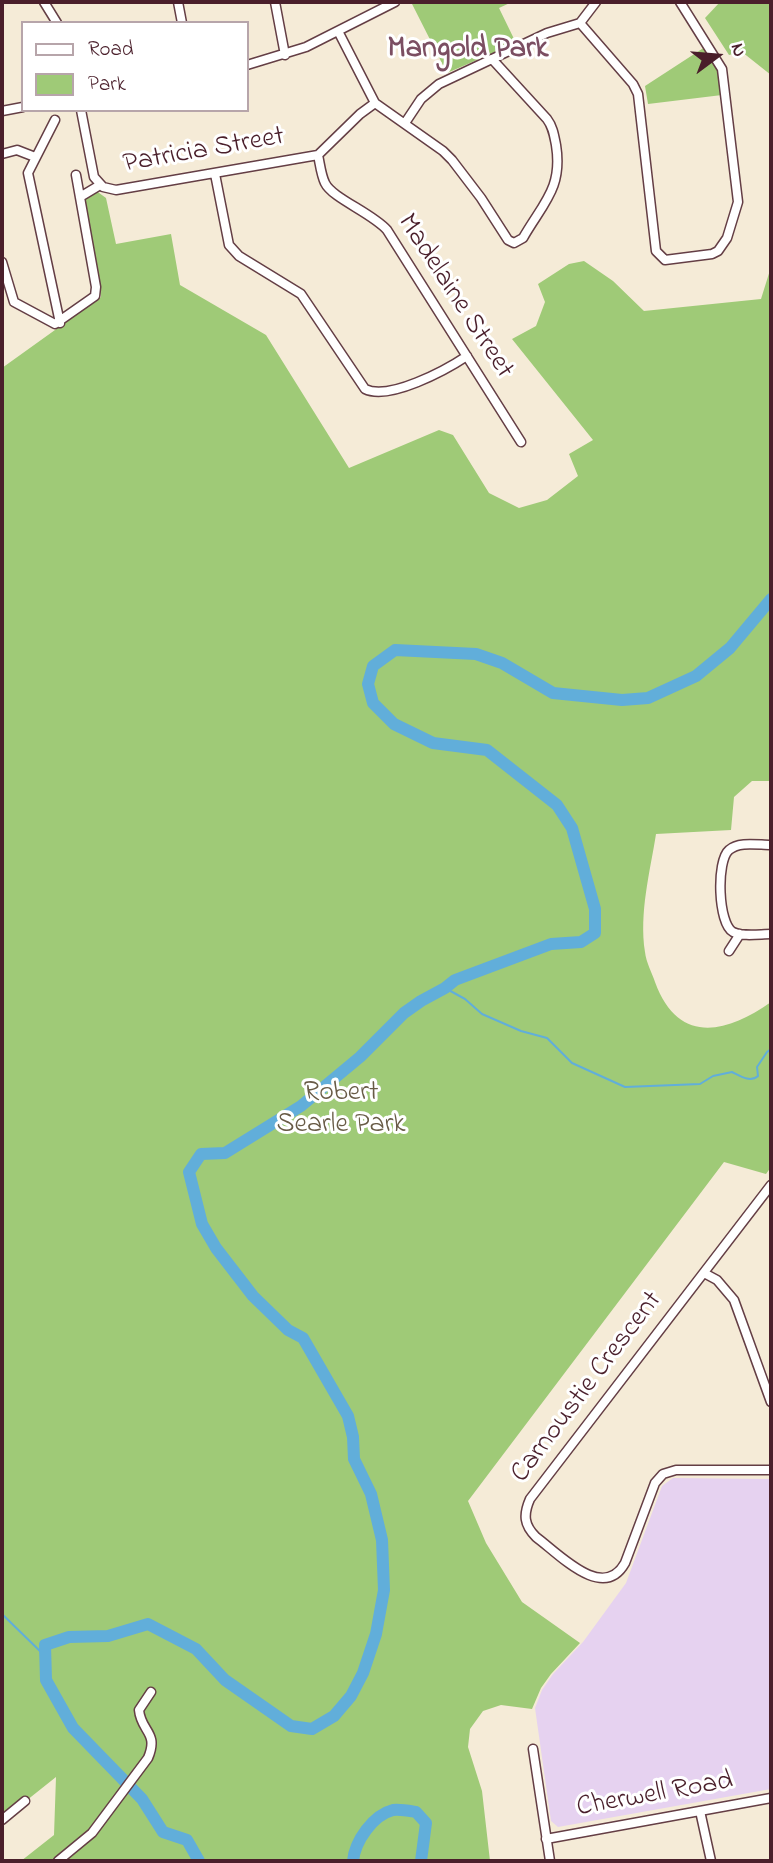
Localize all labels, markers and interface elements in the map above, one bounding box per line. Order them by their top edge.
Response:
legend [21,21,248,112]
north arrow [682,21,752,91]
district label: Mangold Park [387,33,549,69]
text: Road [88,35,134,65]
text: N [723,40,752,60]
text: Park [88,70,126,100]
street label: Patricia Street [121,121,287,183]
street label: Madelaine Street [388,209,520,385]
park label: Robert Searle Park [276,1077,406,1143]
street label: Carnoustie Crescent [505,1286,671,1490]
street label: Cherwell Road [574,1766,736,1826]

